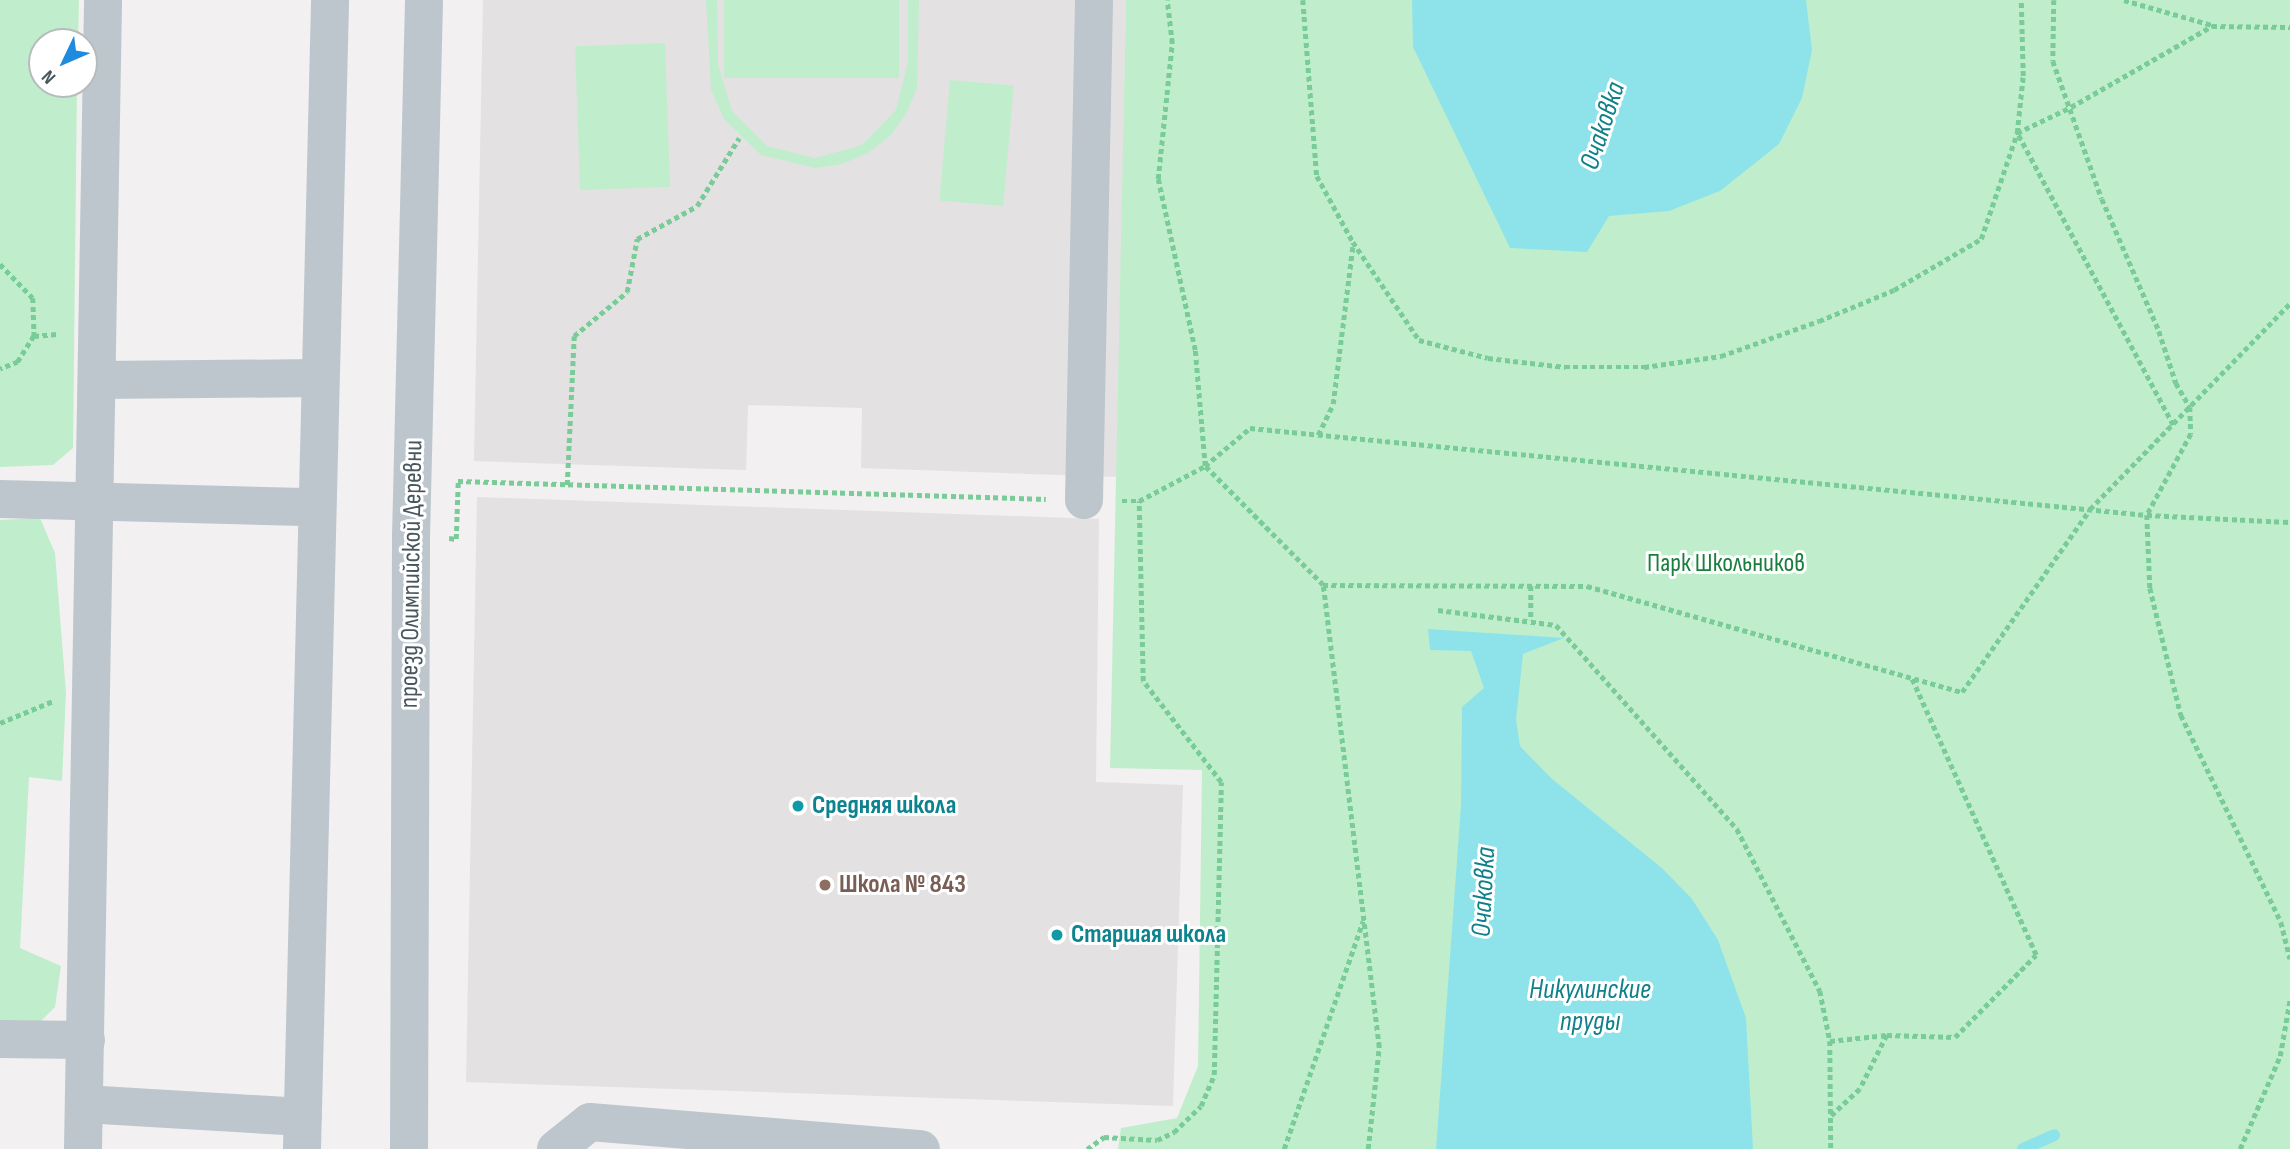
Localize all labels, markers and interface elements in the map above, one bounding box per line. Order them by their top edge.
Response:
north arrow [28,28,98,98]
text: N [37,65,61,88]
water label: Очаковка [1573,78,1633,174]
street label: проезд Олимпийской Деревни [394,440,430,708]
park label: Парк Школьников [1647,548,1805,580]
place label: Средняя школа [812,790,956,822]
marker: Средняя школа [790,798,806,814]
water label: Очаковка [1465,846,1503,938]
place label: Школа № 843 [839,869,966,901]
marker: Школа № 843 [817,877,833,893]
place label: Старшая школа [1071,919,1226,951]
marker: Старшая школа [1049,927,1065,943]
water label: Никулинские пруды [1529,973,1651,1039]

